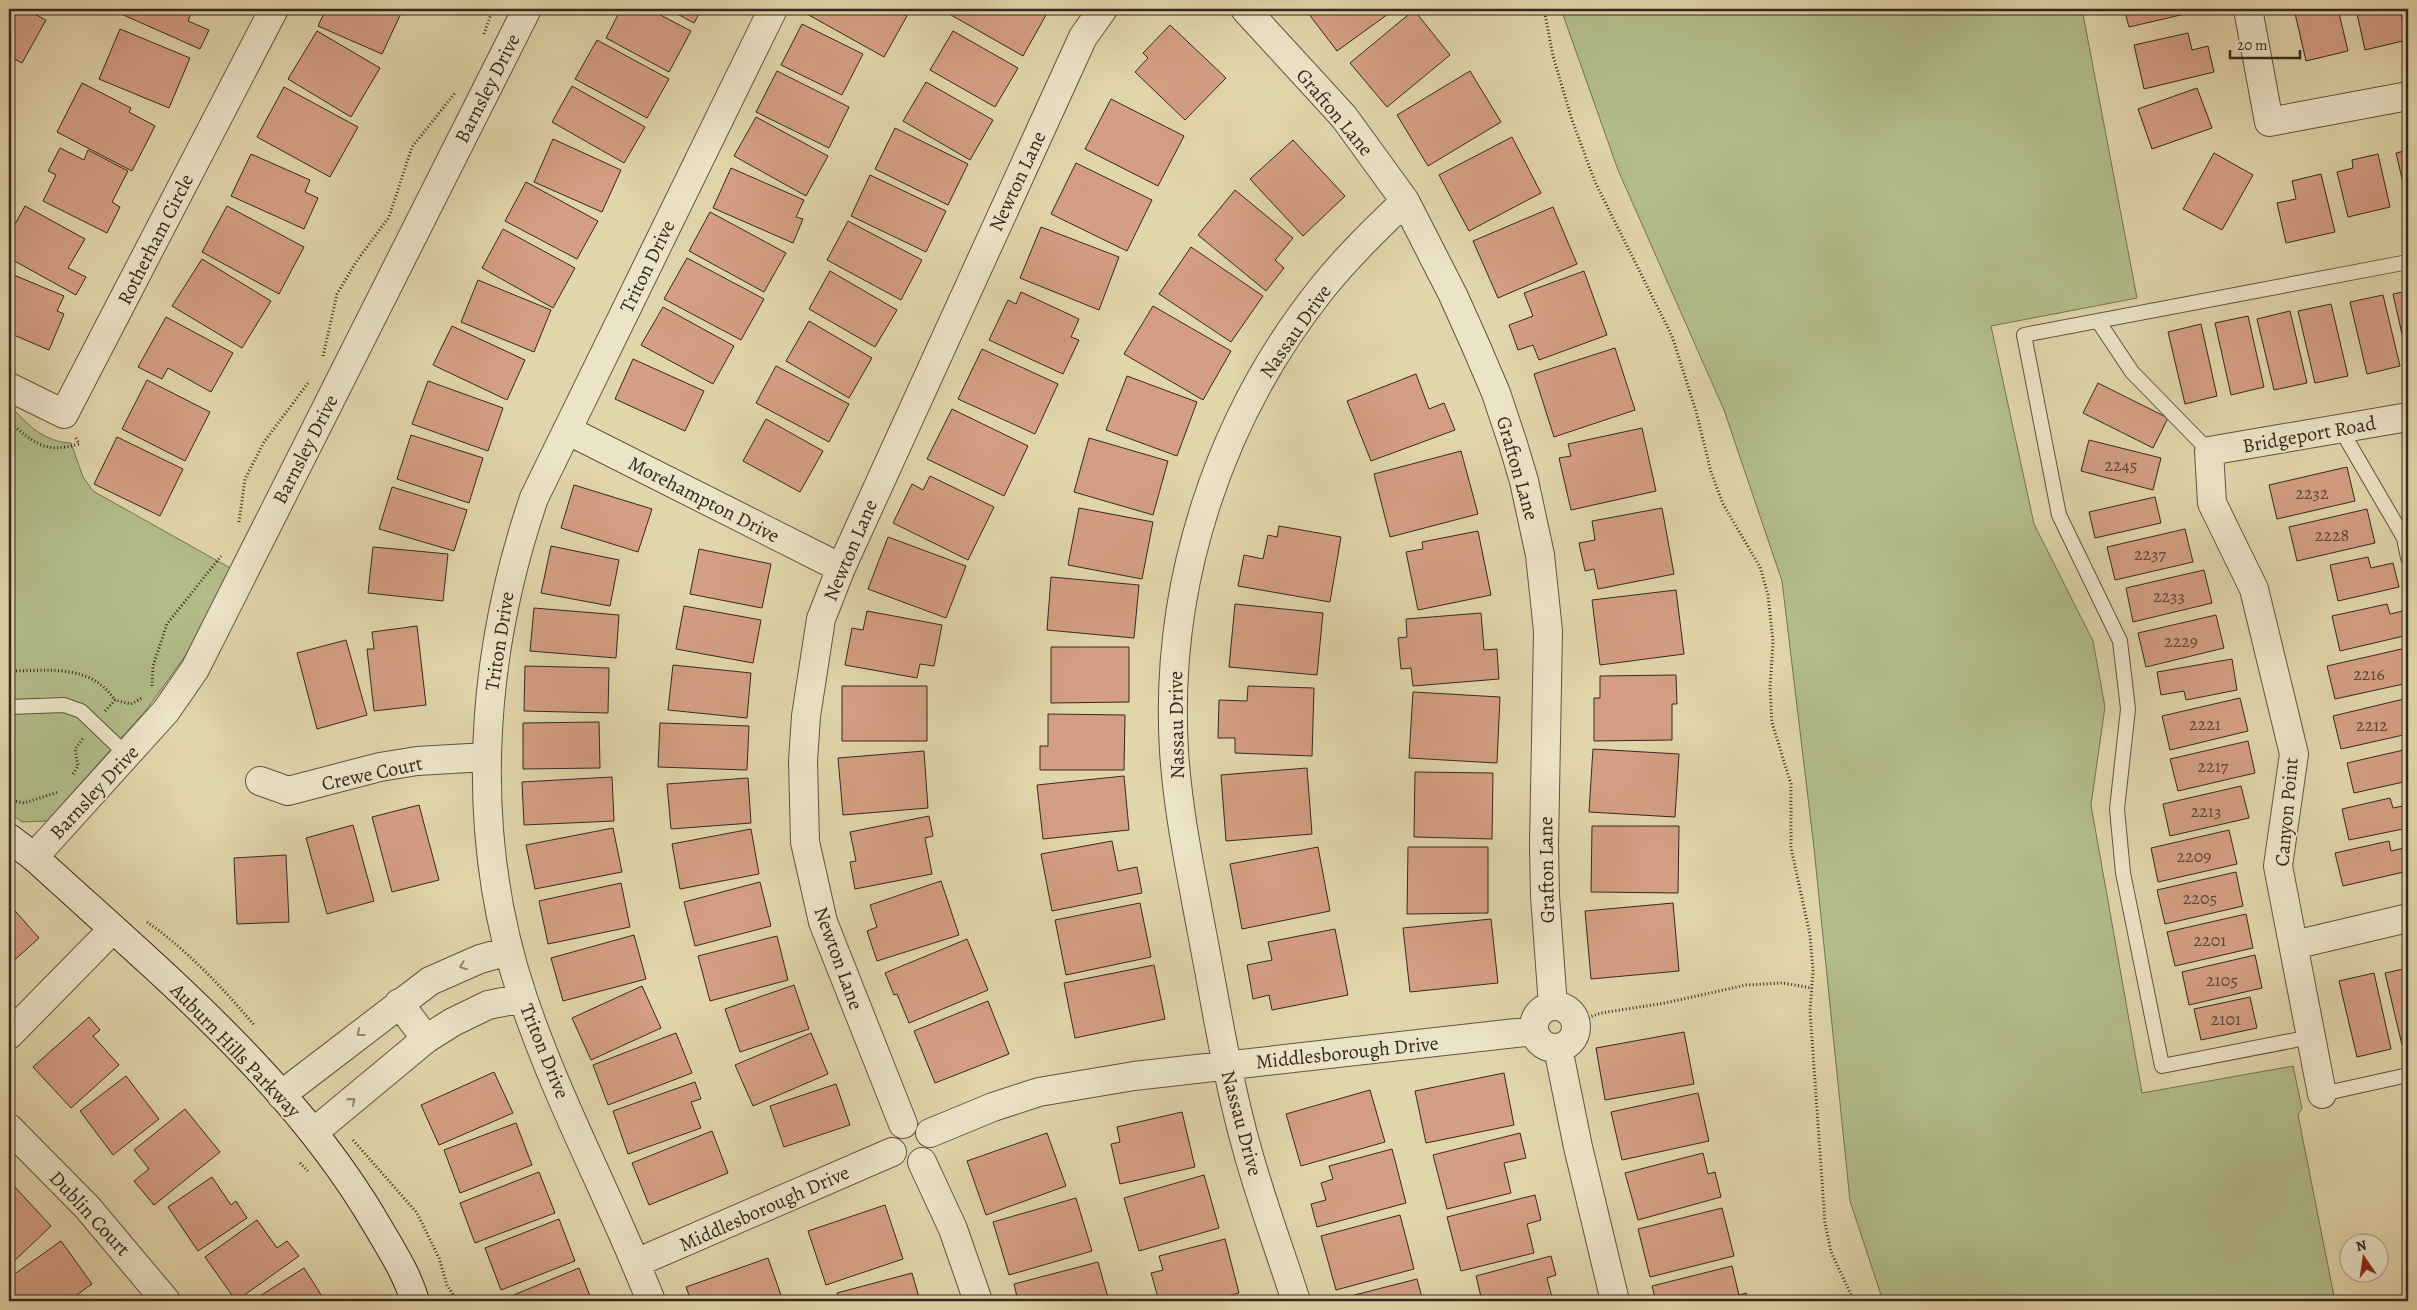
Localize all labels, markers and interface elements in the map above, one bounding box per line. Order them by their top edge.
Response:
scale bar [2230,28,2300,60]
street label: Barnsley Drive [448,29,527,148]
text: 20 m [2237,35,2268,55]
street label: Grafton Lane [1290,63,1379,162]
street label: Newton Lane [982,127,1053,236]
street label: Rotherham Circle [111,169,200,309]
street label: Triton Drive [613,215,682,317]
street label: Nassau Drive [1253,279,1338,383]
street label: Barnsley Drive [266,390,345,509]
street label: Bridgeport Road [2240,409,2378,460]
street label: Grafton Lane [1490,413,1545,523]
street label: Morehampton Drive [623,450,784,549]
house number: 2245 [2105,453,2138,477]
house number: 2232 [2295,481,2329,505]
street label: Newton Lane [817,495,884,605]
house number: 2228 [2315,523,2349,547]
house number: 2237 [2134,542,2167,566]
house number: 2233 [2153,584,2185,608]
street label: Triton Drive [478,590,521,693]
house number: 2229 [2164,629,2198,653]
house number: 2216 [2353,662,2385,686]
street label: Nassau Drive [1162,671,1191,779]
house number: 2221 [2189,712,2221,736]
house number: 2212 [2356,713,2388,737]
street label: Barnsley Drive [44,739,145,845]
street label: Crewe Court [319,750,425,797]
house number: 2217 [2198,754,2229,778]
street label: Canyon Point [2268,756,2305,868]
house number: 2213 [2191,799,2221,823]
street label: Grafton Lane [1532,816,1561,924]
house number: 2209 [2177,844,2211,868]
house number: 2205 [2183,886,2217,910]
street label: Newton Lane [807,903,870,1014]
house number: 2201 [2194,928,2226,952]
one-way arrow [459,960,467,970]
house number: 2105 [2206,968,2238,992]
street label: Auburn Hills Parkway [164,977,308,1124]
street label: Triton Drive [513,1000,576,1103]
house number: 2101 [2211,1007,2241,1031]
one-way arrow [357,1027,366,1036]
street label: Middlesborough Drive [1254,1029,1440,1076]
street label: Nassau Drive [1214,1067,1269,1179]
one-way arrow [346,1098,355,1106]
street label: Middlesborough Drive [675,1159,854,1258]
street label: Dublin Court [43,1165,136,1262]
north arrow [2340,1232,2390,1282]
text: N [2354,1235,2368,1256]

